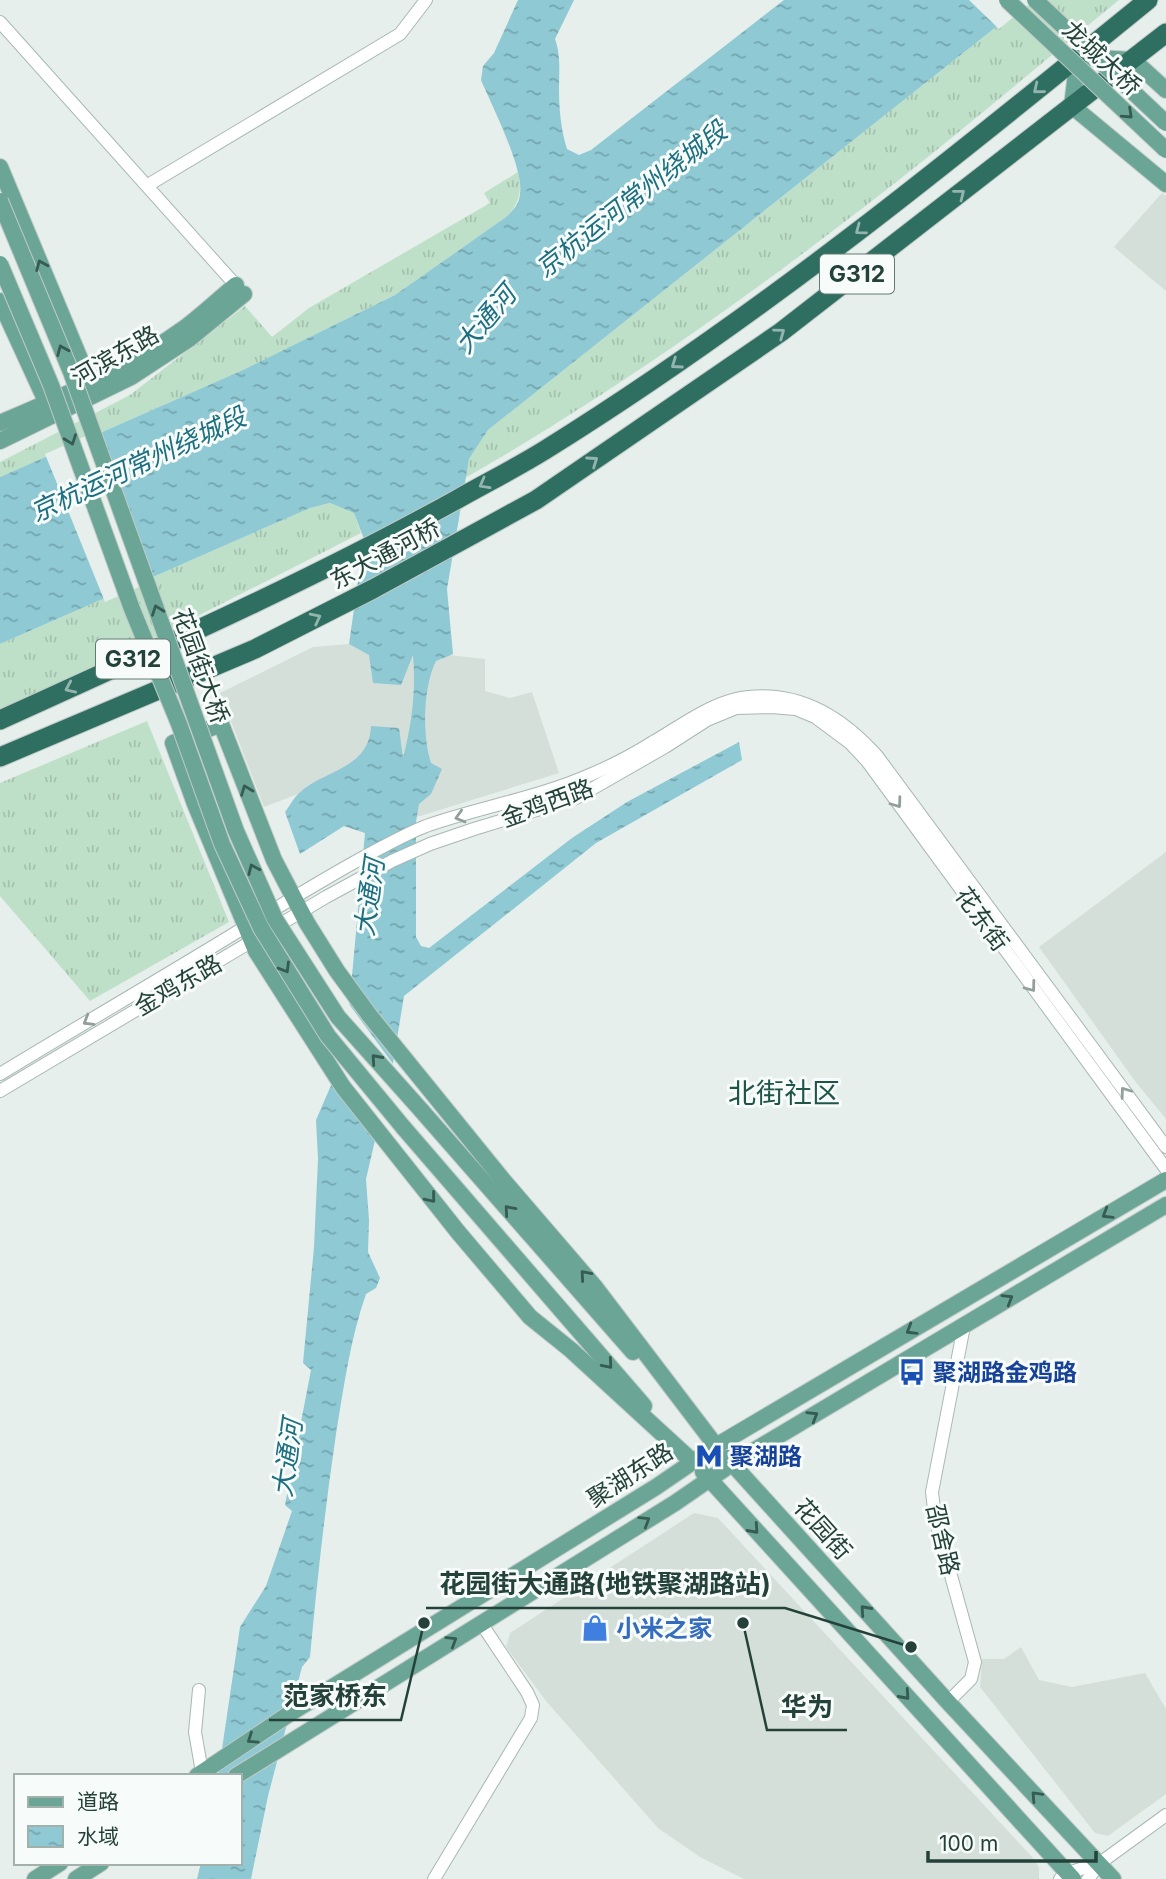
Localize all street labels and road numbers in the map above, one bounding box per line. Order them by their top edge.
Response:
street label: 龙城大桥 [1057,15,1147,101]
road number: G312 [820,255,894,294]
street label: 河滨东路 [66,319,164,393]
street label: 东大通河桥 [325,513,445,595]
street label: 花园街大桥 [167,605,235,727]
road number: G312 [96,639,170,678]
street label: 金鸡西路 [497,773,597,833]
street label: 花东街 [949,881,1015,957]
street label: 金鸡东路 [129,948,227,1022]
street label: 聚湖东路 [582,1437,678,1513]
street label: 花园街 [788,1493,858,1565]
street label: 邵舍路 [921,1502,965,1578]

